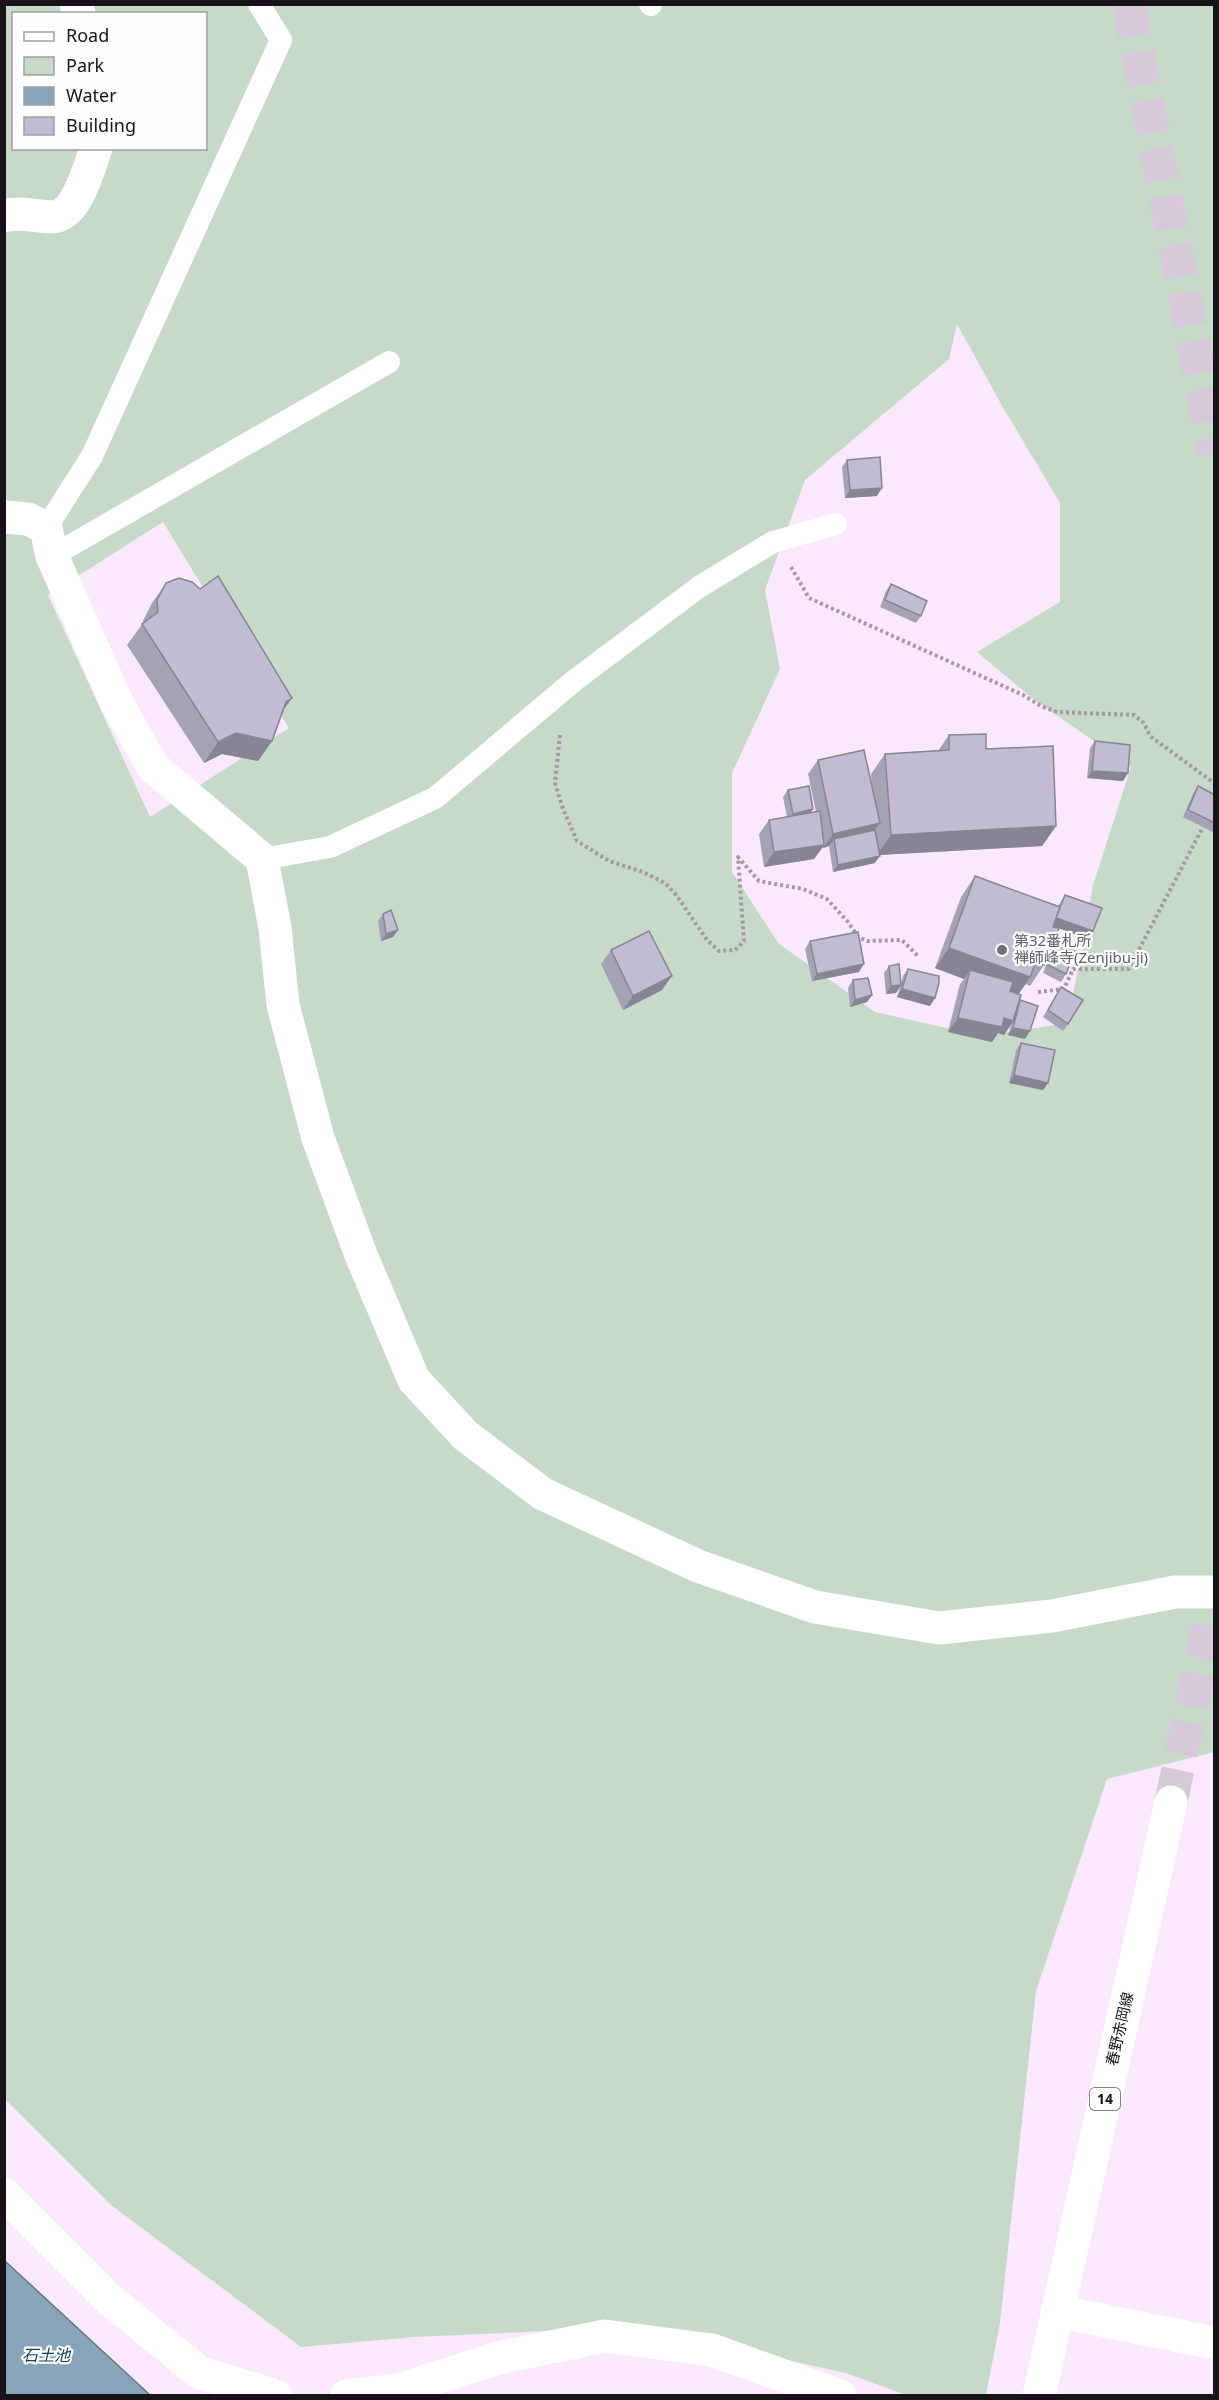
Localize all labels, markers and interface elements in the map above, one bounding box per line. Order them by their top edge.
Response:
legend [12,12,207,150]
text: Road [66,23,109,47]
text: Park [66,53,104,77]
text: Water [66,83,117,107]
text: Building [66,113,136,137]
place label: 第32番札所 禅師峰寺(Zenjibu-ji) [1014,930,1148,967]
marker: 第32番札所 禅師峰寺(Zenjibu-ji) [995,943,1009,957]
street label: 春野赤岡線 [1101,1990,1137,2068]
road number: 14 [1090,2088,1120,2110]
water label: 石土池 [22,2344,72,2366]

